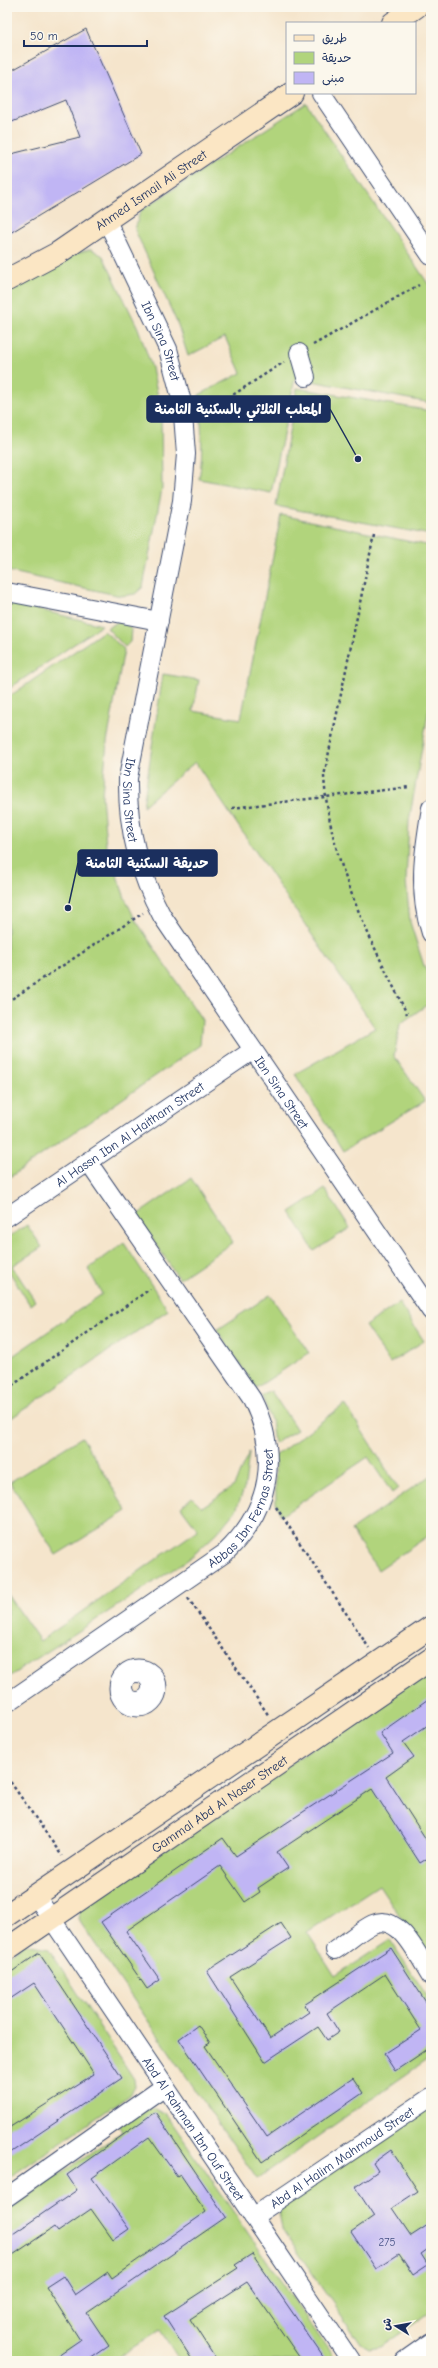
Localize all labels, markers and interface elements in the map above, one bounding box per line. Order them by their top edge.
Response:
scale bar [24,22,147,48]
legend [286,22,416,94]
text: 50 m [30,29,58,43]
text: طريق [322,31,347,45]
text: حديقة [322,51,351,65]
text: مبنى [322,71,345,86]
street label: Ahmed Ismail Ali Street [92,146,210,233]
street label: Ibn Sina Street [139,299,184,384]
callout: المعلب الثلاثي بالسكنية الثامنة [147,396,330,422]
text: المعلب الثلاثي بالسكنية الثامنة [155,401,322,422]
street label: Ibn Sina Street [120,756,141,845]
callout: حديقة السكنية الثامنة [78,850,217,876]
text: حديقة السكنية الثامنة [86,855,208,872]
street label: Ibn Sina Street [252,1053,313,1132]
street label: Al Hassn Ibn Al Haitham Street [52,1078,207,1189]
street label: Abbas Ibn Fernas Street [204,1447,275,1570]
street label: Gammal Abd Al Naser Street [148,1751,291,1856]
street label: Abd Al Rahman Ibn Ouf Street [140,2054,248,2204]
street label: Abd Al Halim Mahmoud Street [267,2103,418,2211]
house number: 275 [379,2236,395,2249]
north arrow [376,2306,416,2346]
text: ش [379,2317,394,2331]

